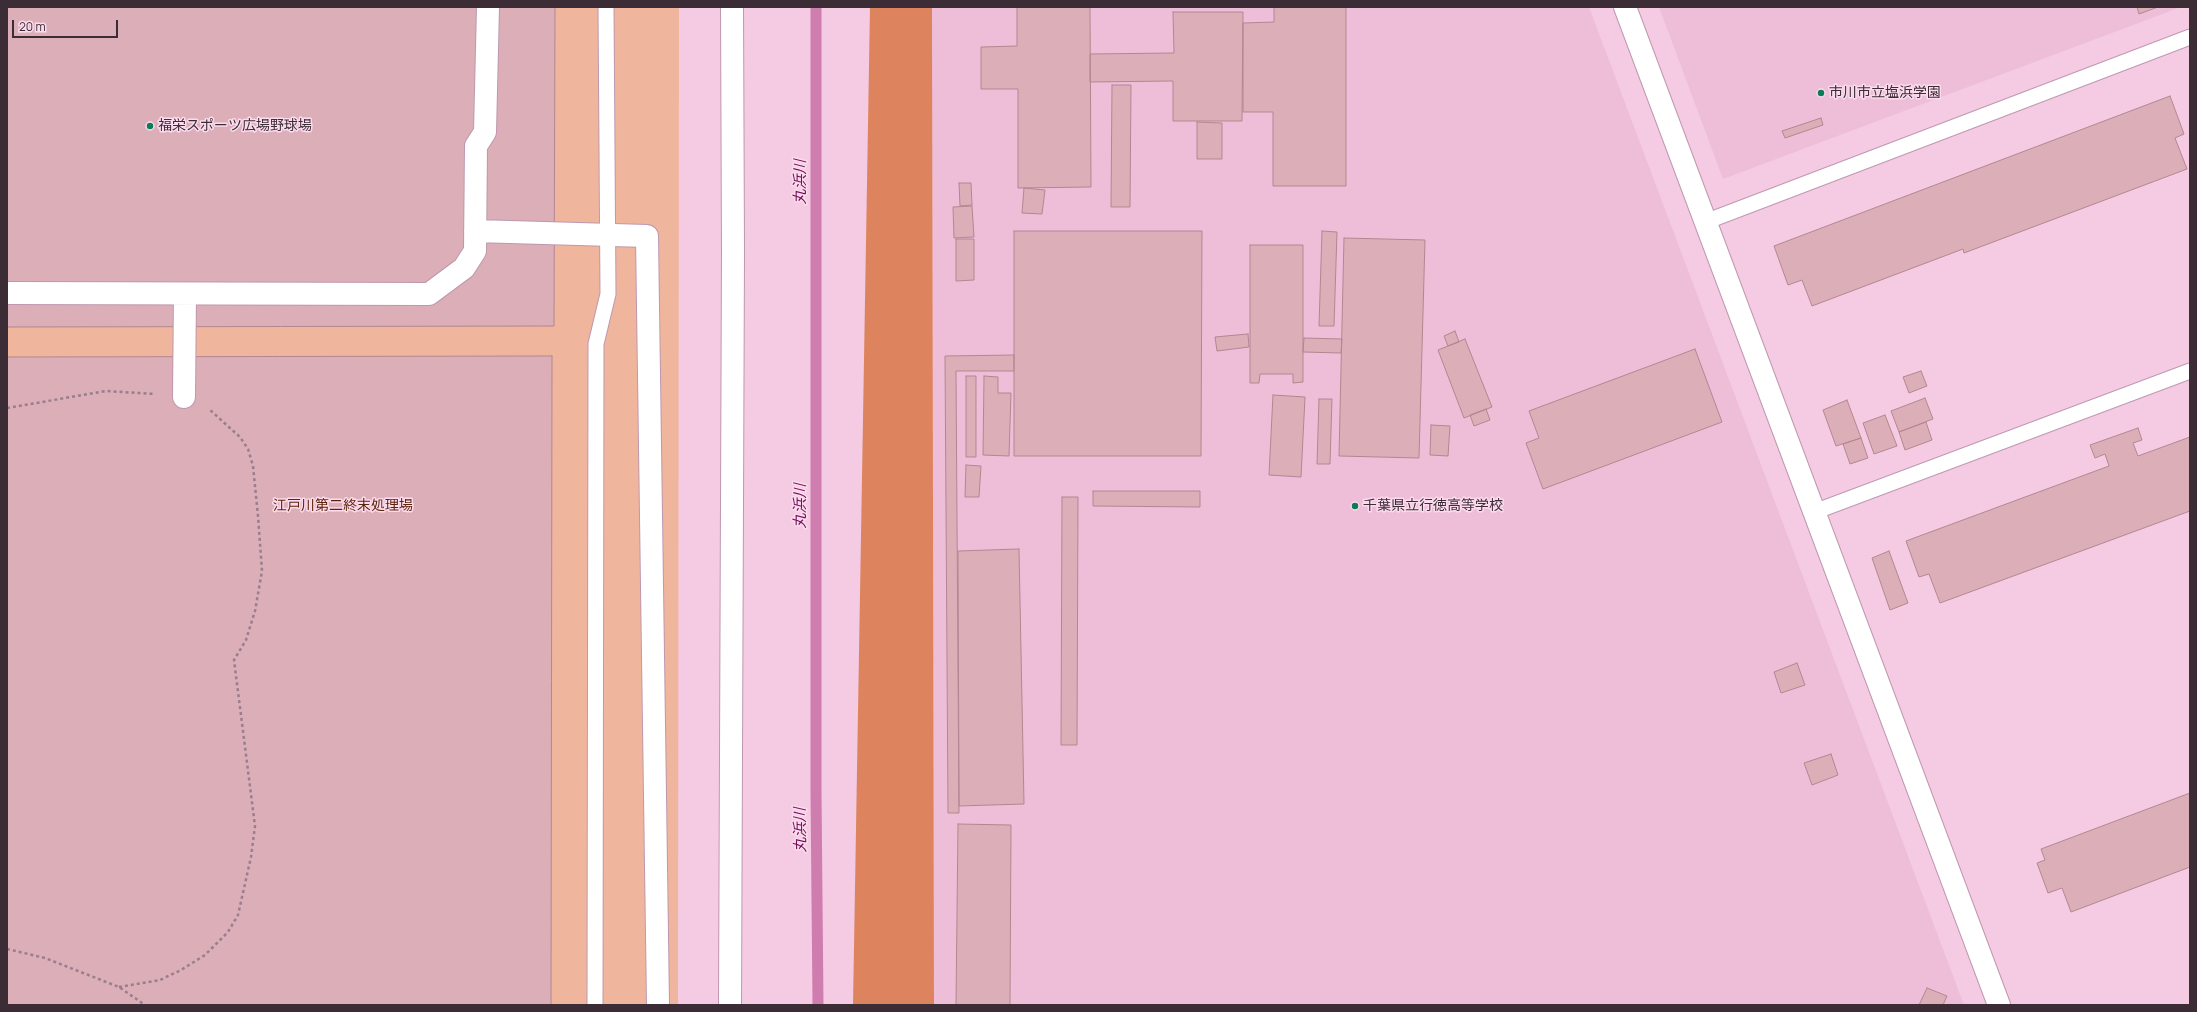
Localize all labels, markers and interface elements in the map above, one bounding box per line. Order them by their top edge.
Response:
scale bar [14,12,120,38]
text: 20 m [19,18,46,35]
place label: 市川市立塩浜学園 [1829,85,1941,101]
marker: 市川市立塩浜学園 [1816,88,1826,98]
place label: 福栄スポーツ広場野球場 [158,118,312,134]
marker: 福栄スポーツ広場野球場 [145,121,155,131]
water label: 丸浜川 [792,160,810,204]
water label: 丸浜川 [792,484,810,528]
park label: 江戸川第二終末処理場 [273,498,413,514]
place label: 千葉県立行徳高等学校 [1363,498,1503,514]
marker: 千葉県立行徳高等学校 [1350,501,1360,511]
water label: 丸浜川 [792,807,810,853]

